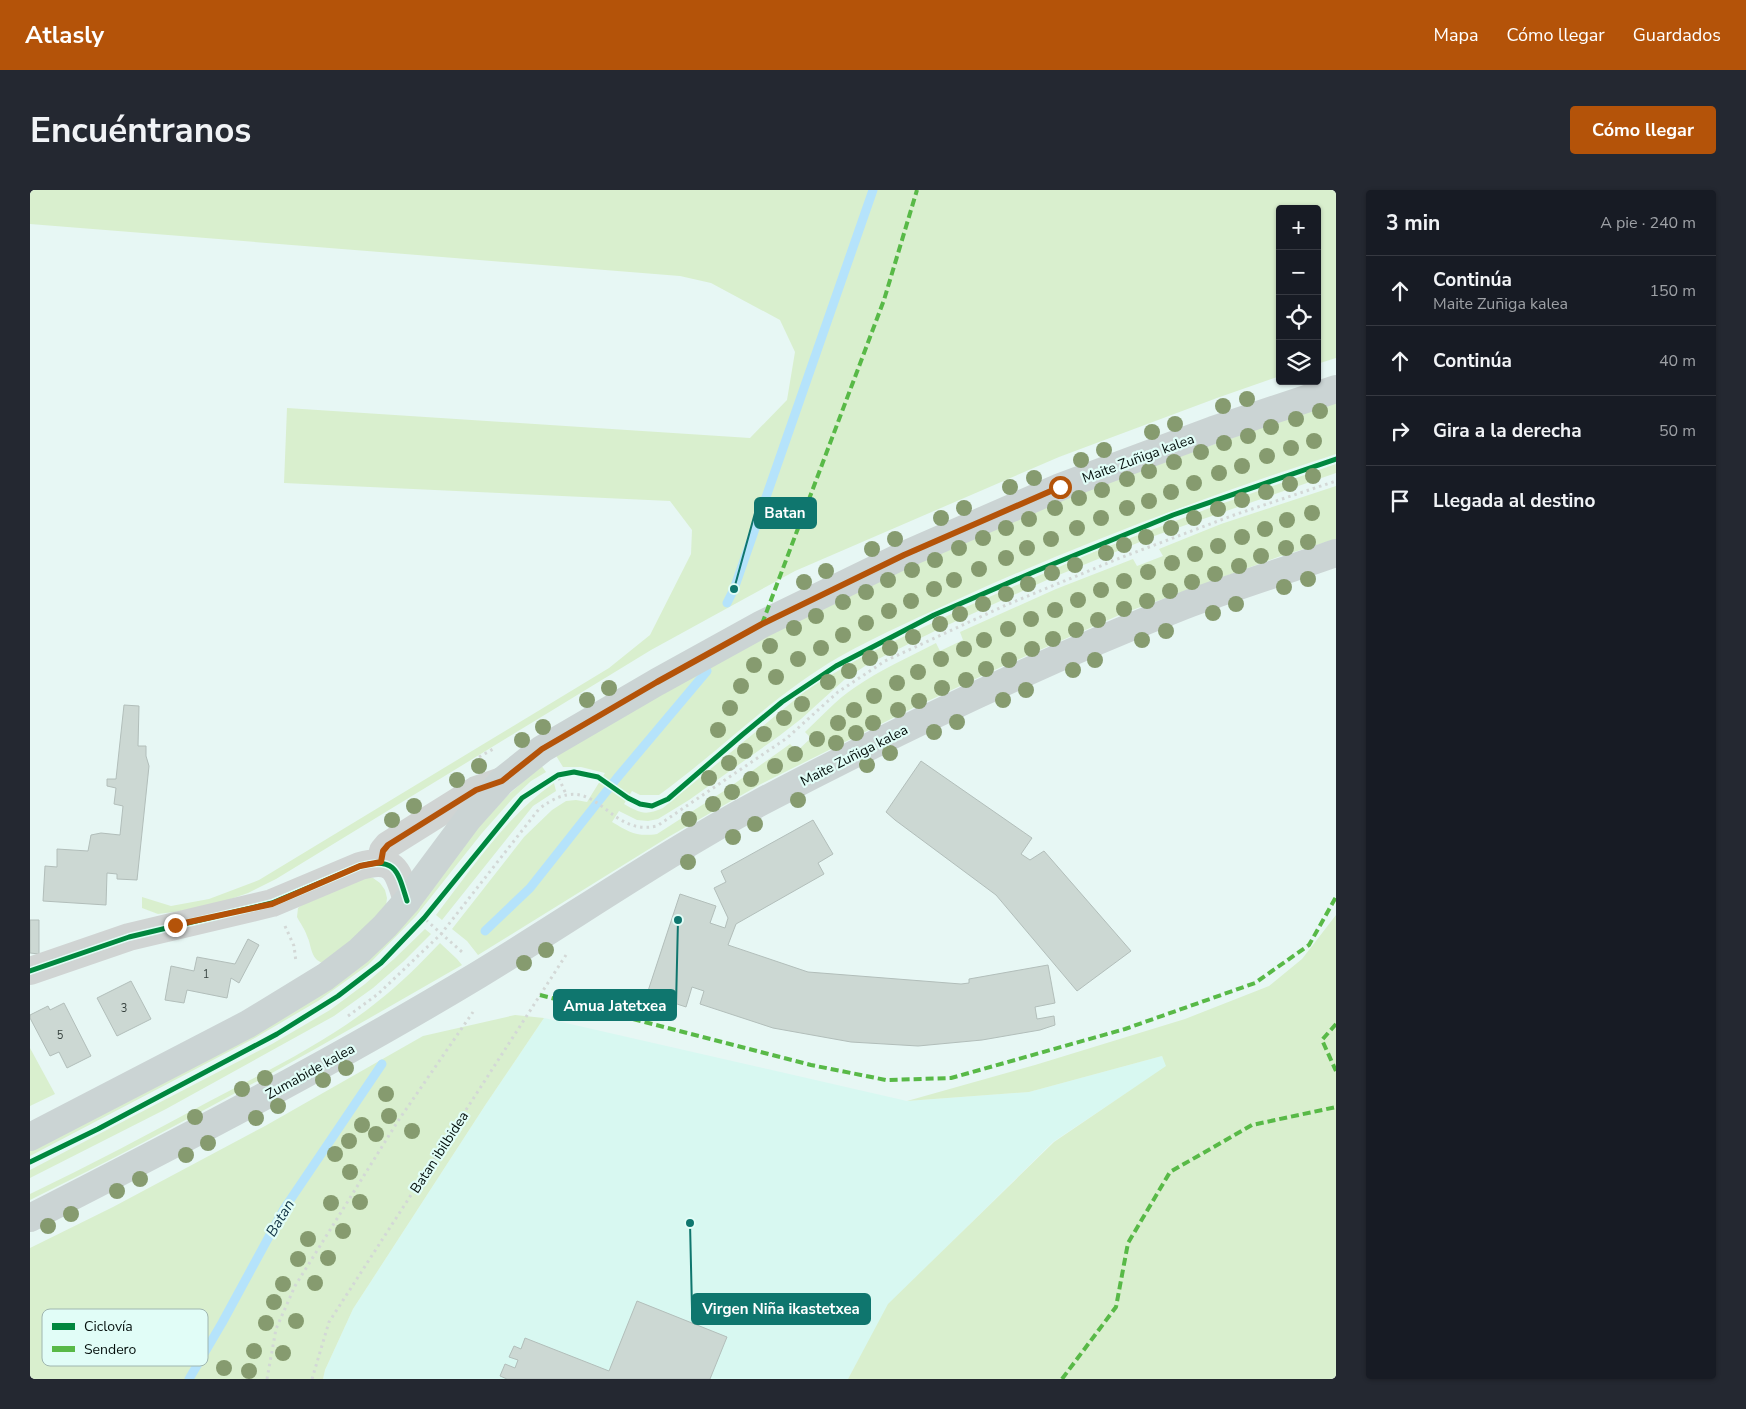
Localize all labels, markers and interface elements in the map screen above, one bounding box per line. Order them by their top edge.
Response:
text: Atlasly [25,19,104,51]
text: Mapa [1434,23,1479,47]
text: Cómo llegar [1507,23,1605,47]
text: Guardados [1633,23,1721,47]
button: Cómo llegar [1570,106,1716,154]
text: Encuéntranos [30,107,251,154]
map controls [1276,205,1321,385]
button: + [1276,205,1321,250]
text: 3 min [1386,209,1440,237]
text: A pie · 240 m [1600,212,1696,234]
button: − [1276,250,1321,295]
text: Continúa [1433,267,1512,293]
icon: ahead [1386,277,1414,305]
text: 150 m [1649,280,1696,302]
text: Maite Zuñiga kalea [1433,293,1568,315]
button: locate [1276,295,1321,340]
button: layers [1276,340,1321,385]
icon: ahead [1386,347,1414,375]
text: Continúa [1433,348,1512,374]
text: 40 m [1659,350,1696,372]
icon: right [1386,417,1414,445]
text: Gira a la derecha [1433,418,1582,444]
text: 50 m [1659,420,1696,442]
street label: Maite Zuñiga kalea [1079,429,1197,488]
route start [1049,476,1072,499]
icon: arrive [1386,487,1414,515]
text: Llegada al destino [1433,488,1595,514]
callout: Batan [755,498,816,528]
text: Batan [764,503,806,523]
street label: Maite Zuñiga kalea [797,720,911,791]
route end [164,914,187,937]
house number: 1 [203,967,209,982]
callout: Amua Jatetxea [554,990,676,1020]
text: Amua Jatetxea [564,996,666,1016]
house number: 3 [121,1001,127,1016]
house number: 5 [57,1028,64,1043]
street label: Zumabide kalea [262,1039,358,1104]
street label: Batan ibilbidea [406,1108,473,1197]
water label: Batan [261,1196,299,1240]
callout: Virgen Niña ikastetxea [692,1294,870,1324]
text: Virgen Niña ikastetxea [701,1299,860,1319]
legend [42,1309,208,1366]
text: Ciclovía [84,1317,133,1336]
text: Sendero [84,1340,137,1359]

